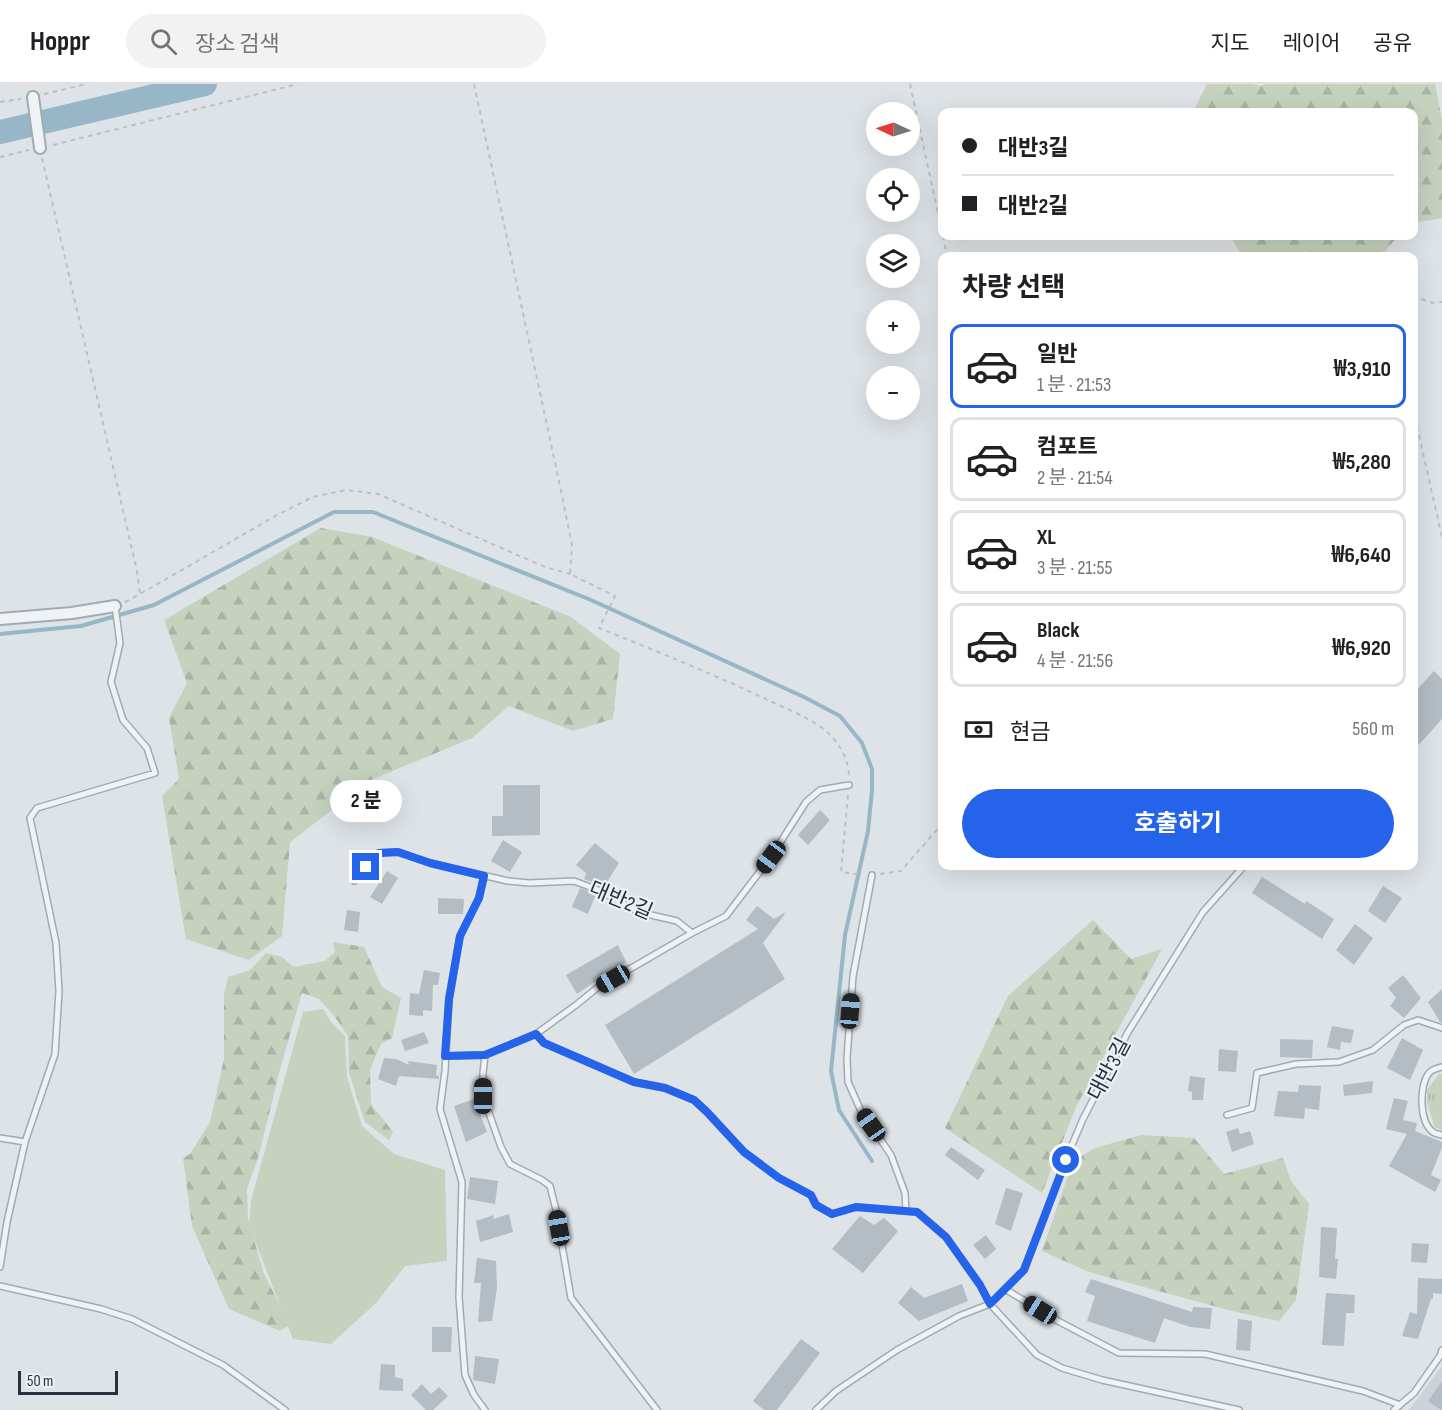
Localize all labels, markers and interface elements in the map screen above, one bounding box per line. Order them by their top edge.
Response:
search box [126,14,546,68]
text: Hoppr [30,25,90,58]
icon: search [147,25,180,58]
text: 장소 검색 [195,31,279,58]
text: 지도 [1211,31,1249,56]
text: 레이어 [1282,31,1340,56]
text: 공유 [1373,31,1412,56]
north arrow [866,102,920,156]
map controls [866,102,920,420]
text: 대반3길 [998,135,1069,162]
button: locate [866,168,920,222]
text: 대반2길 [998,193,1068,220]
button: layers [866,234,920,288]
text: 차량 선택 [962,272,1066,304]
button: + [866,300,920,354]
icon: car [965,339,1019,393]
text: 일반 [1037,341,1077,368]
text: ₩3,910 [1334,356,1391,383]
button: − [866,366,920,420]
text: 1 분 · 21:53 [1037,373,1111,397]
icon: car [965,432,1019,486]
text: 컴포트 [1037,434,1098,461]
text: ₩5,280 [1333,449,1391,476]
text: 2 분 · 21:54 [1037,466,1113,490]
text: XL [1037,524,1056,551]
icon: car [965,525,1019,579]
text: ₩6,640 [1332,542,1391,569]
text: 3 분 · 21:55 [1037,556,1112,580]
text: Black [1037,617,1079,644]
icon: car [965,618,1019,672]
text: ₩6,920 [1332,635,1391,662]
text: 4 분 · 21:56 [1037,649,1113,673]
icon: cash [962,713,995,746]
text: 560 m [1352,717,1394,741]
text: 현금 [1010,719,1050,746]
callout: 2 분 [330,780,402,822]
text: 2 분 [351,789,381,813]
button: 호출하기 [962,789,1394,858]
car [753,837,789,877]
route end [352,853,379,880]
street label: 대반2길 [585,876,656,925]
car [593,962,633,996]
car [839,992,861,1030]
street label: 대반3길 [1083,1034,1136,1105]
car [474,1078,492,1114]
car [853,1105,889,1145]
route start [1052,1146,1079,1173]
car [547,1209,571,1247]
car [1020,1293,1060,1327]
scale bar [18,1368,118,1396]
text: 50 m [27,1372,53,1391]

